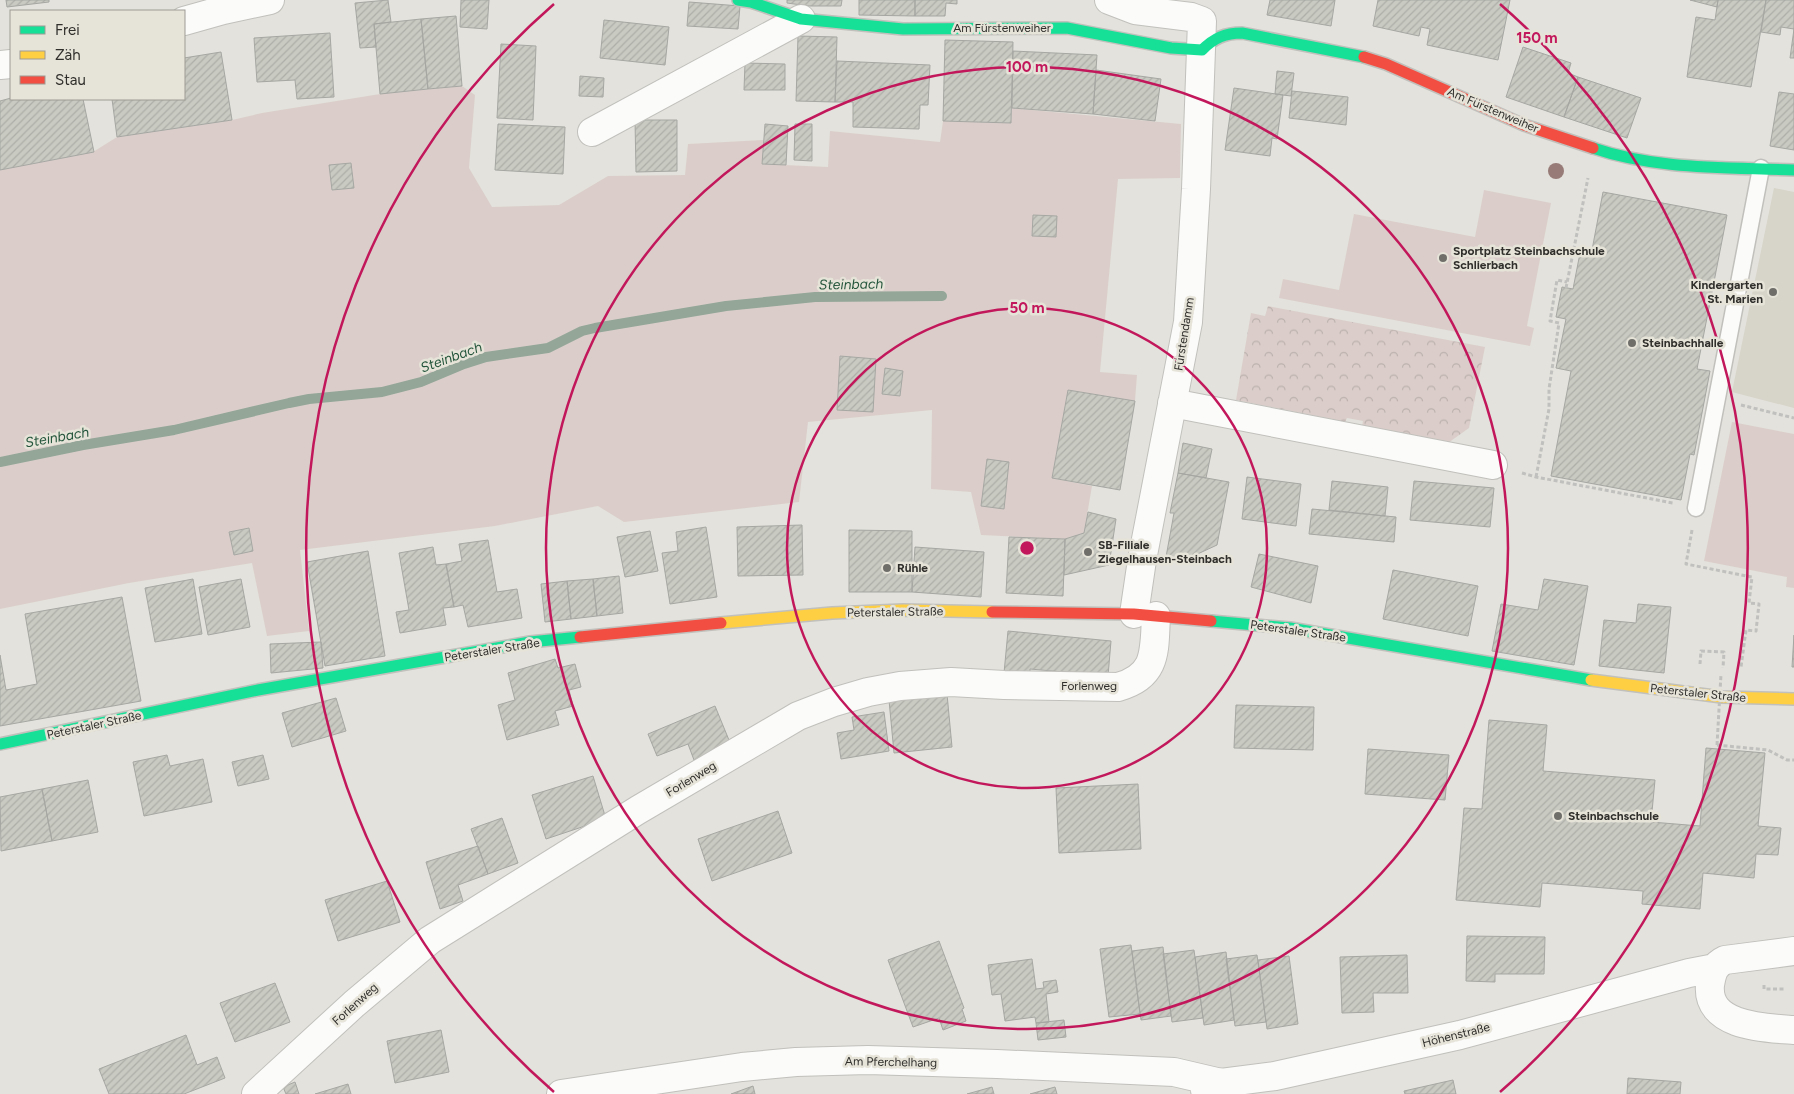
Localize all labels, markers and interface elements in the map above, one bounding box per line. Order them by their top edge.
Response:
legend [10,10,185,100]
text: Frei [55,21,80,39]
street label: Am Fürstenweiher [953,21,1051,35]
text: 150 m [1516,29,1558,47]
text: Zäh [55,46,81,64]
text: 100 m [1006,58,1048,76]
text: Stau [55,71,86,89]
street label: Am Fürstenweiher [1445,84,1541,136]
place label: Sportplatz Steinbachschule Schlierbach [1453,244,1605,272]
marker: Sportplatz Steinbachschule Schlierbach [1437,252,1449,264]
water label: Steinbach [819,275,884,294]
place label: Kindergarten St. Marien [1690,278,1763,306]
marker: Kindergarten St. Marien [1767,286,1779,298]
street label: Fürstendamm [1171,296,1197,372]
text: 50 m [1009,299,1045,317]
place label: Steinbachhalle [1642,336,1724,350]
marker: Steinbachhalle [1626,337,1638,349]
water label: Steinbach [418,338,485,377]
water label: Steinbach [24,423,91,451]
place label: SB-Filiale Ziegelhausen-Steinbach [1098,538,1232,566]
centre of rings [1018,539,1036,557]
marker: SB-Filiale Ziegelhausen-Steinbach [1082,546,1094,558]
place label: Rühle [897,561,928,575]
marker: Rühle [881,562,893,574]
street label: Peterstaler Straße [847,604,944,620]
street label: Peterstaler Straße [1249,617,1347,645]
street label: Peterstaler Straße [443,635,541,664]
street label: Forlenweg [1061,679,1117,693]
street label: Peterstaler Straße [1649,681,1747,705]
street label: Peterstaler Straße [45,708,143,742]
street label: Forlenweg [663,759,719,799]
place label: Steinbachschule [1568,809,1659,823]
marker: Steinbachschule [1552,810,1564,822]
street label: Forlenweg [329,980,381,1028]
street label: Höhenstraße [1421,1020,1492,1050]
street label: Am Pferchelhang [845,1054,937,1070]

